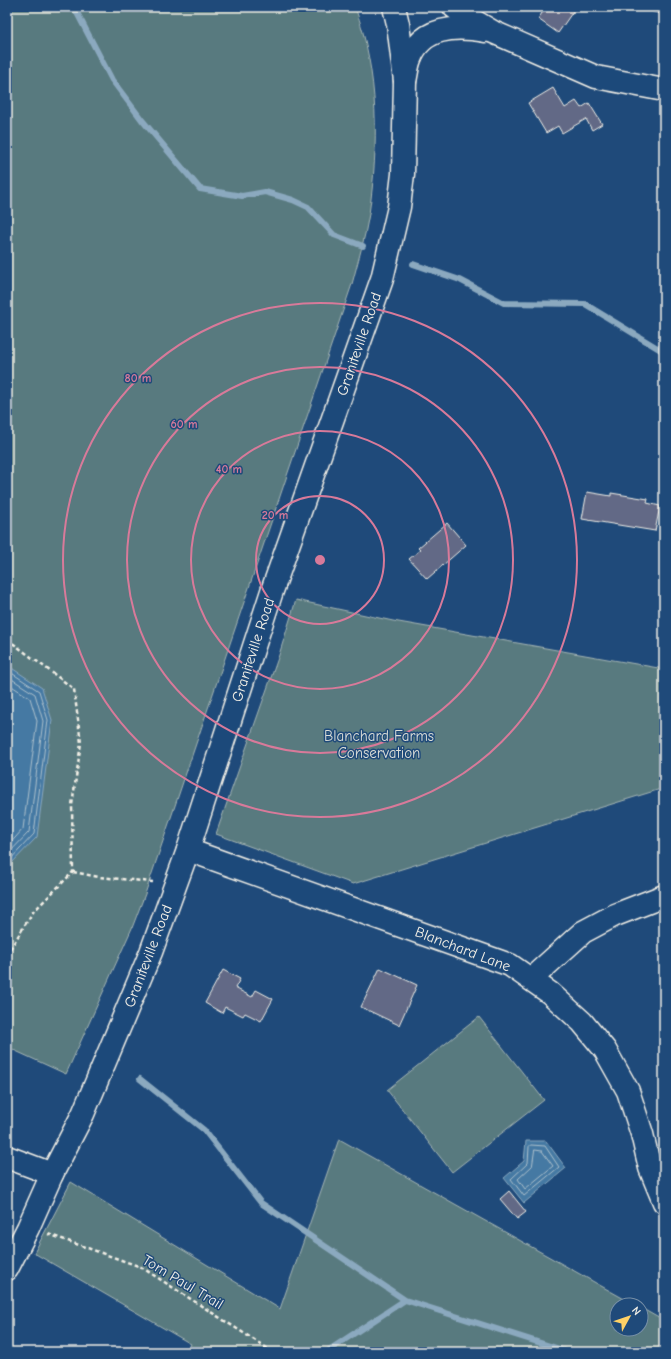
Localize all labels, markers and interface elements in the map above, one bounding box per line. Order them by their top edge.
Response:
street label: Graniteville Road [333,290,385,398]
text: 80 m [125,371,151,385]
text: 60 m [171,417,197,431]
text: 40 m [216,462,242,476]
text: 20 m [262,508,288,522]
centre of rings [313,553,327,567]
street label: Graniteville Road [228,596,278,704]
park label: Blanchard Farms Conservation [324,727,434,762]
street label: Graniteville Road [120,902,176,1010]
street label: Blanchard Lane [413,923,514,976]
street label: Tom Paul Trail [139,1251,227,1313]
north arrow [609,1297,649,1337]
text: N [629,1304,644,1318]

